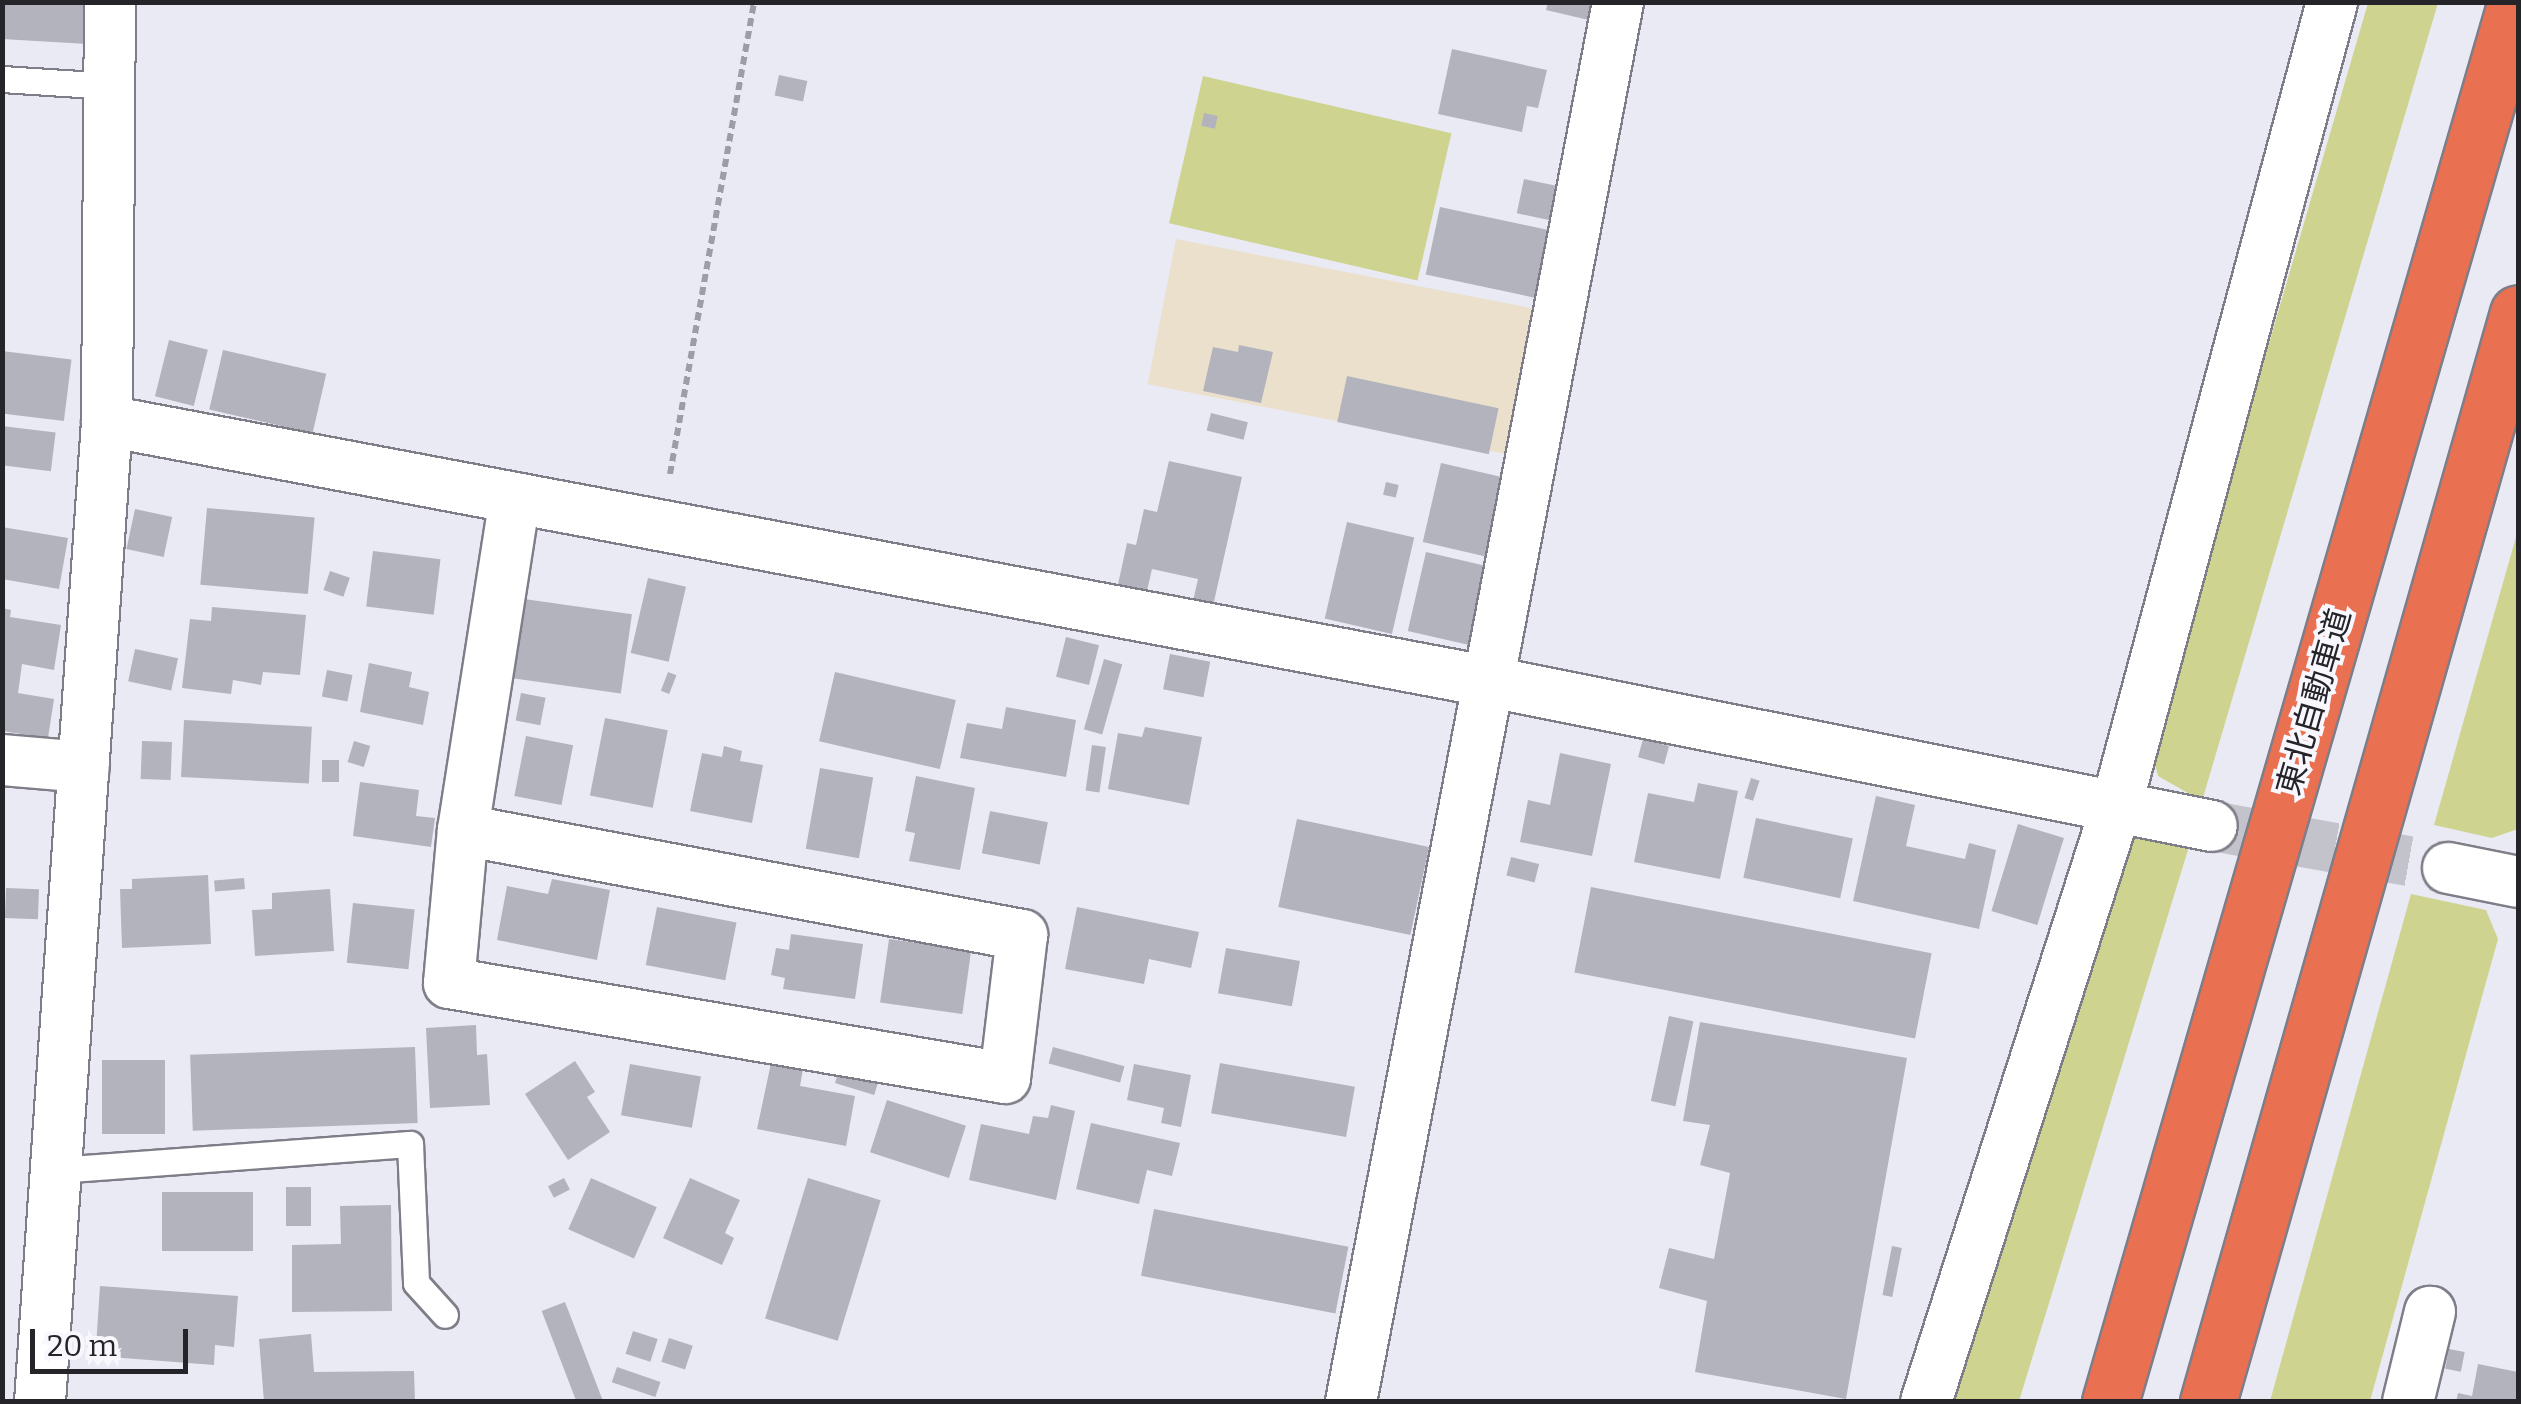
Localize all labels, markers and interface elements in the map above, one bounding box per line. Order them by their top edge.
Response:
street label: 東北自動車道 [2269,604,2359,800]
scale bar [35,1309,192,1371]
text: 20 m [47,1328,117,1364]

